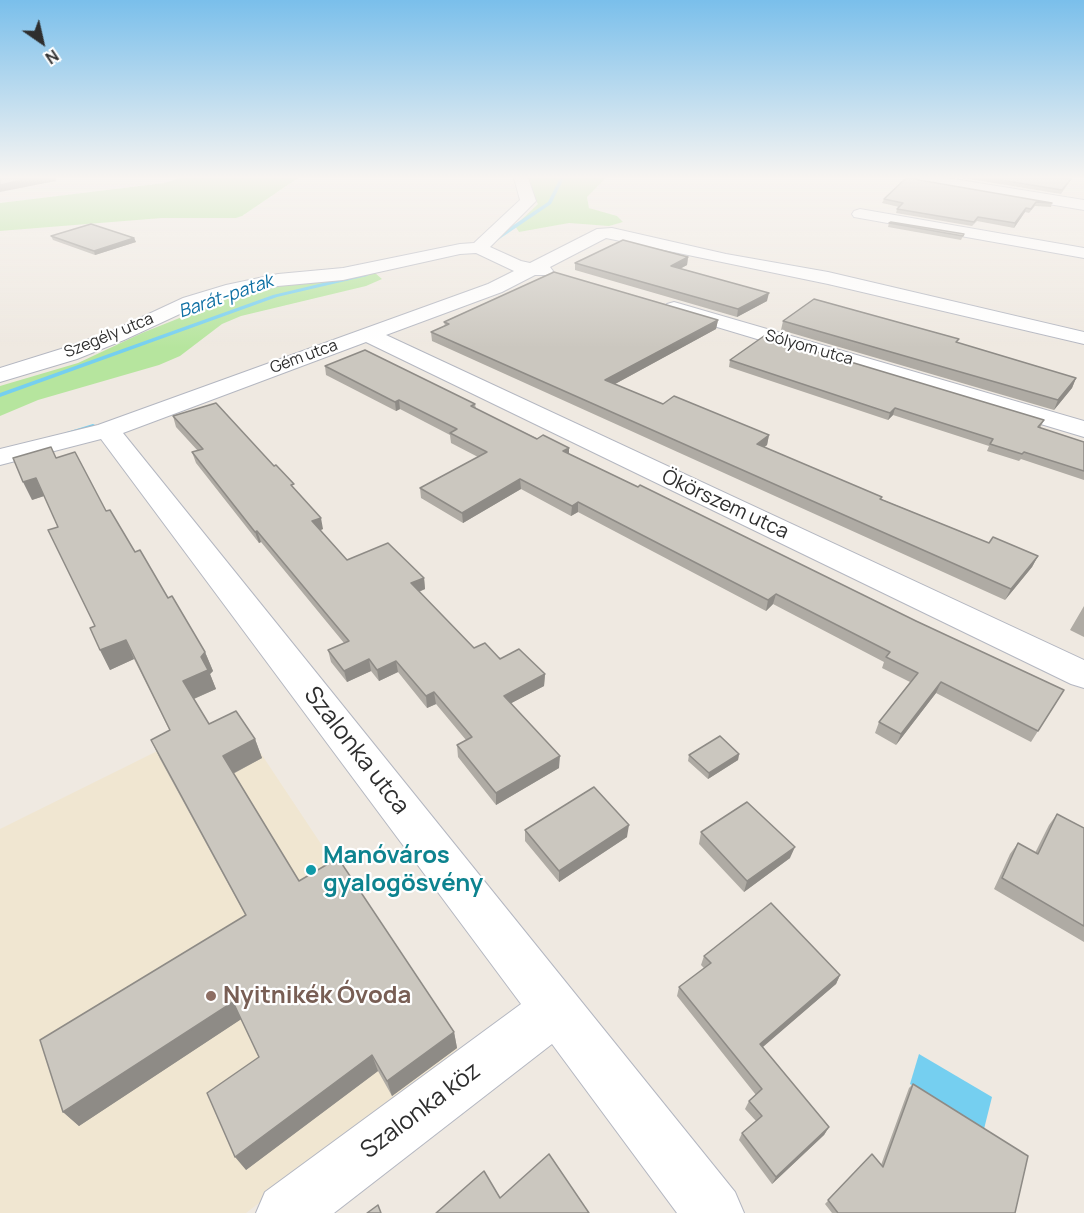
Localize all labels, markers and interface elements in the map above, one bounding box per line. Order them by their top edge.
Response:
north arrow [12,12,72,72]
text: N [41,45,63,69]
water label: Barát-patak [176,271,276,323]
street label: Szegély utca [62,309,156,363]
street label: Sólyom utca [763,326,855,370]
street label: Gém utca [268,336,340,378]
street label: Ökörszem utca [658,465,792,545]
street label: Szalonka utca [297,681,415,821]
place label: Manóváros gyalogösvény [323,842,483,898]
marker: Manóváros gyalogösvény [304,863,318,877]
place label: Nyitnikék Óvoda [223,982,411,1010]
marker: Nyitnikék Óvoda [204,989,218,1003]
street label: Szalonka köz [356,1057,486,1165]

